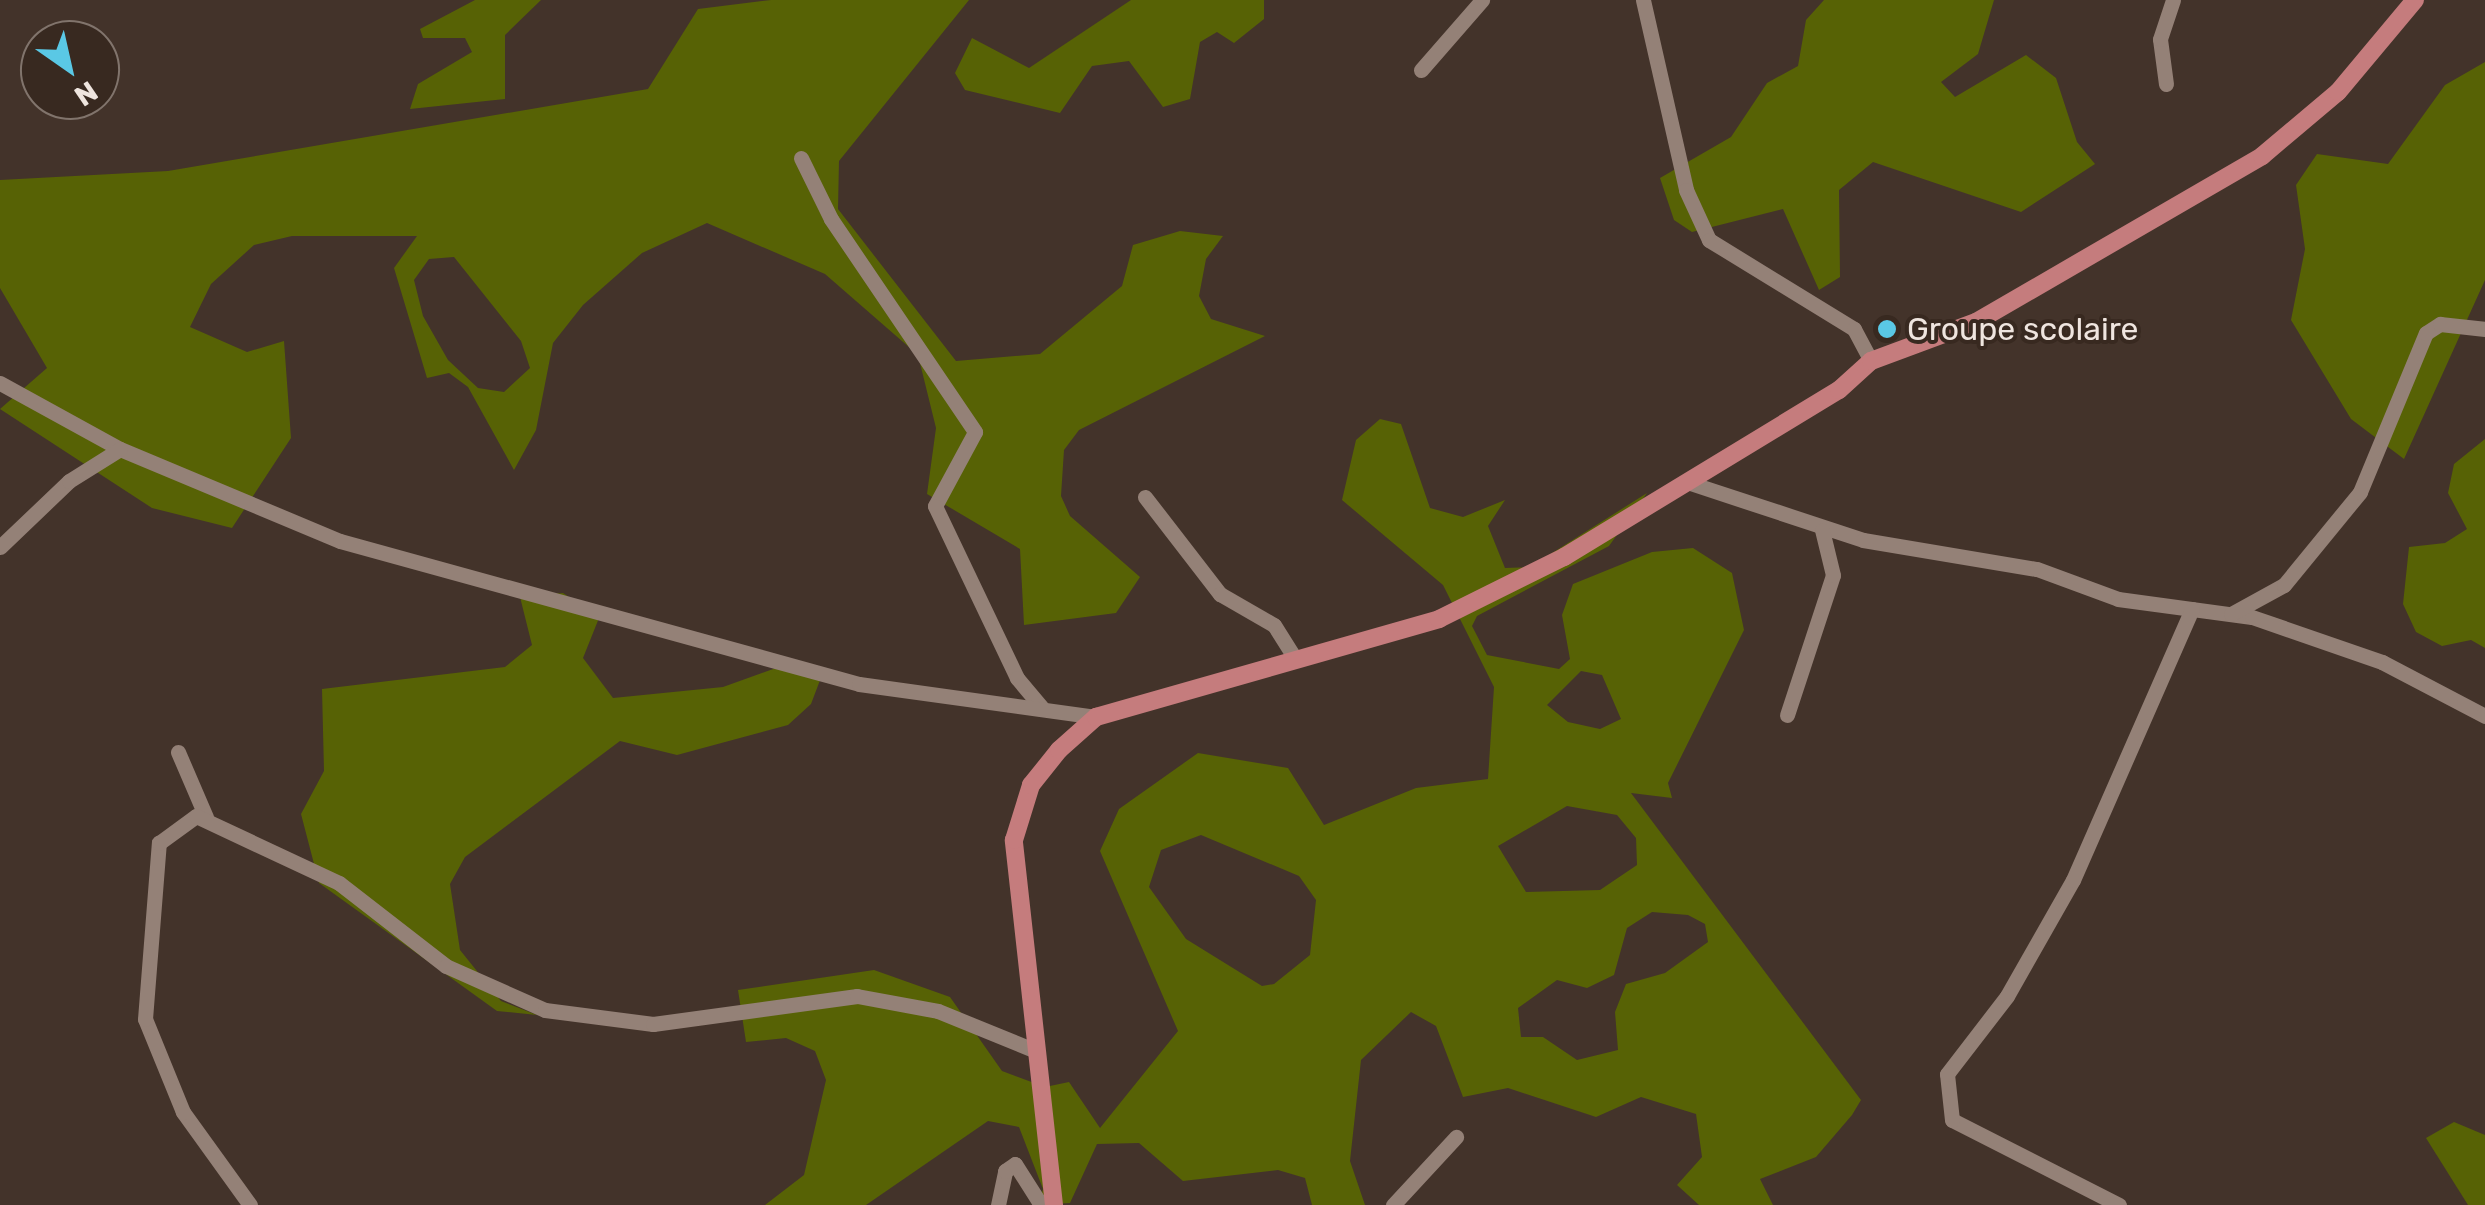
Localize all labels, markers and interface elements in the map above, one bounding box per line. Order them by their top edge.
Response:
north arrow [20,20,120,120]
text: N [68,74,104,113]
place label: Groupe scolaire [1907,310,2138,348]
marker: Groupe scolaire [1876,318,1898,340]

